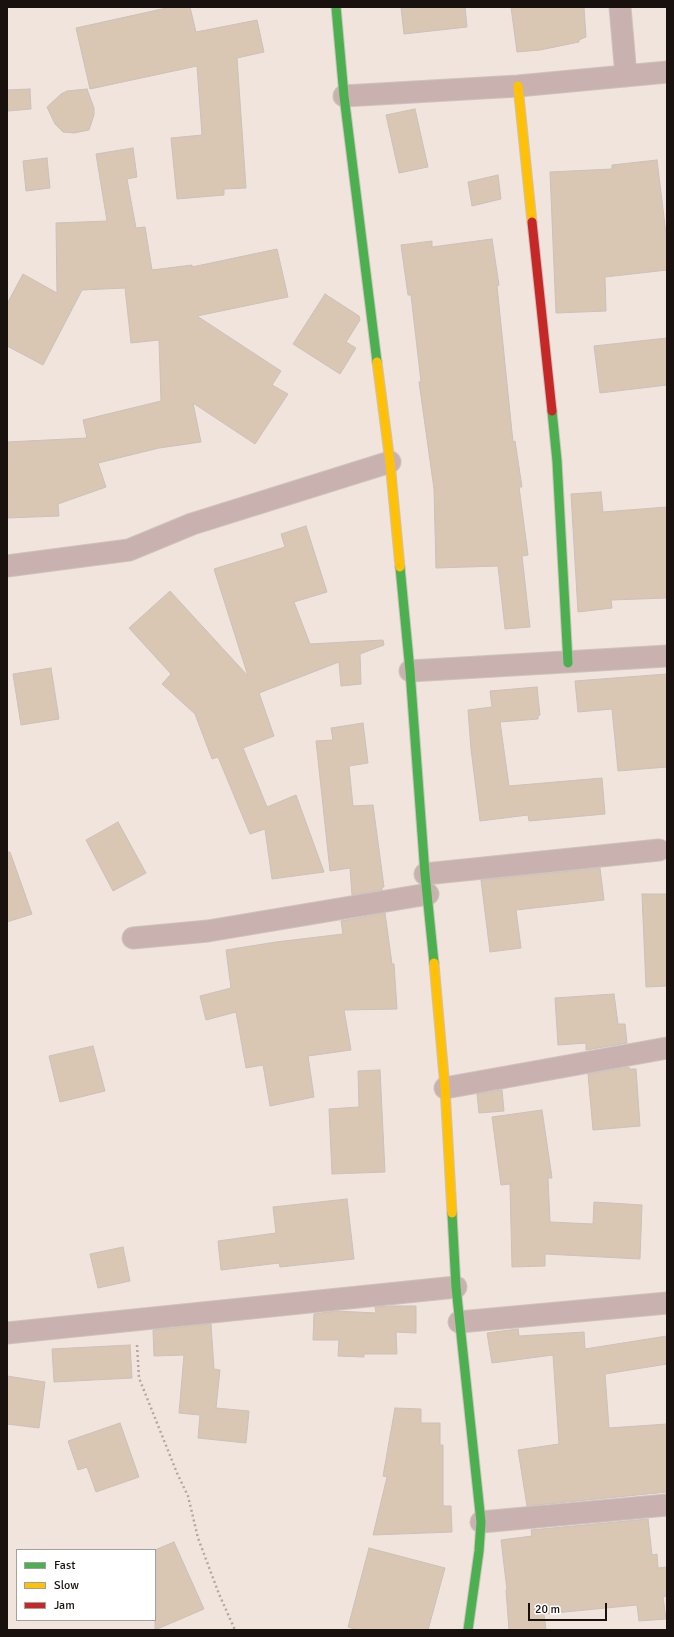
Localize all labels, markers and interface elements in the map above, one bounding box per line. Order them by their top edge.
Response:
legend [16,1549,156,1621]
text: Fast [54,1558,75,1573]
text: Slow [54,1578,79,1593]
scale bar [530,1595,609,1621]
text: Jam [54,1598,75,1613]
text: 20 m [535,1602,560,1617]

